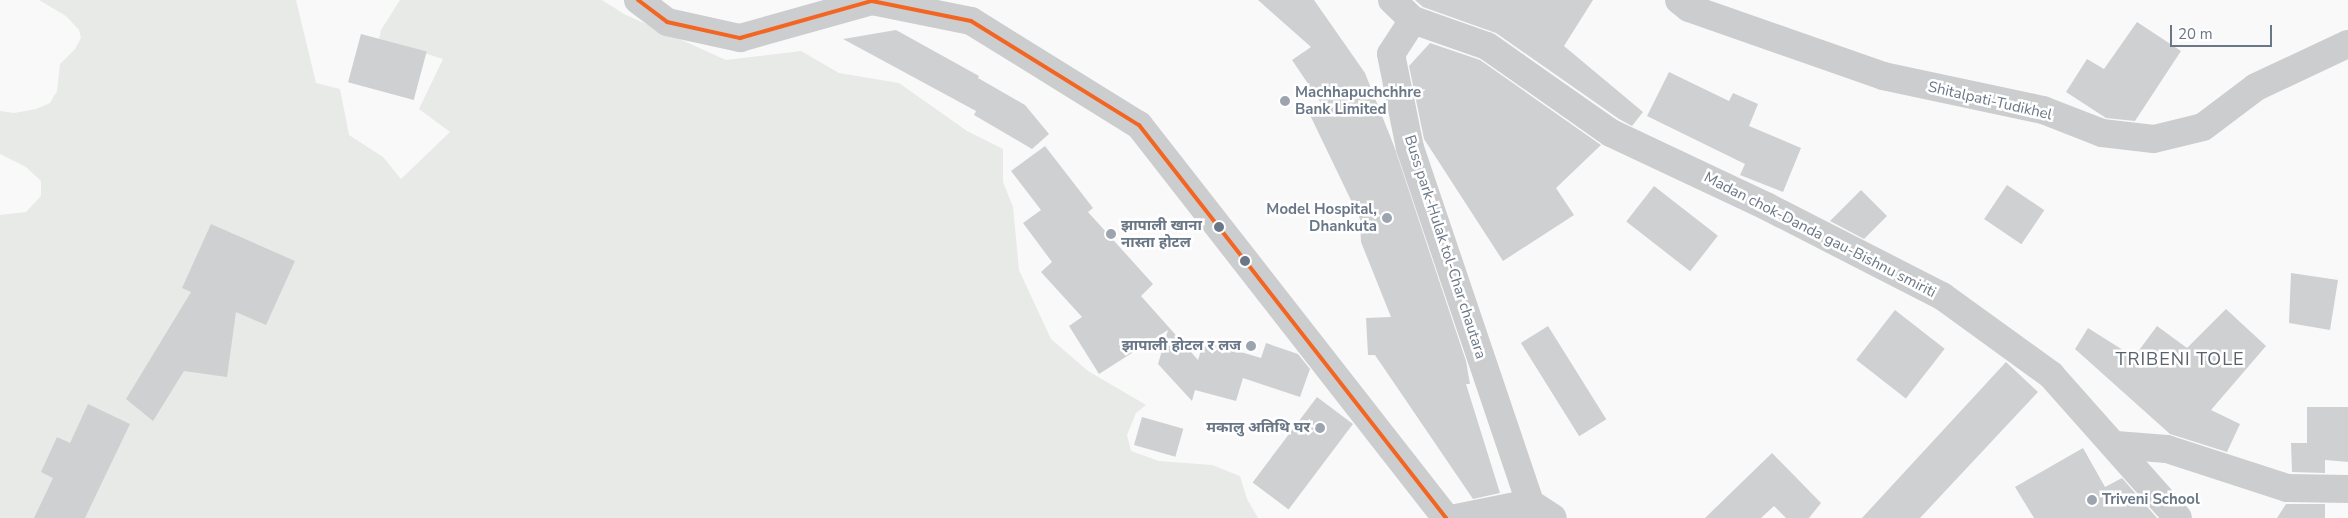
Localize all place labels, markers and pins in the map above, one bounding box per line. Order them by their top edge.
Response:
place label: Machhapuchchhre Bank Limited [1295,83,1421,118]
marker: Machhapuchchhre Bank Limited [1279,95,1291,107]
place label: Model Hospital, Dhankuta [1266,200,1377,235]
marker: Model Hospital, Dhankuta [1381,212,1393,224]
place label: झापाली खाना नास्ता होटल [1121,216,1202,251]
unlabelled marker [1214,222,1224,232]
marker: झापाली खाना नास्ता होटल [1105,228,1117,240]
unlabelled marker [1240,256,1250,266]
place label: झापाली होटल र लज [1122,337,1241,355]
marker: झापाली होटल र लज [1245,340,1257,352]
place label: मकालु अतिथि घर [1206,419,1310,437]
marker: मकालु अतिथि घर [1314,422,1326,434]
place label: Triveni School [2102,491,2200,509]
marker: Triveni School [2086,494,2098,506]

